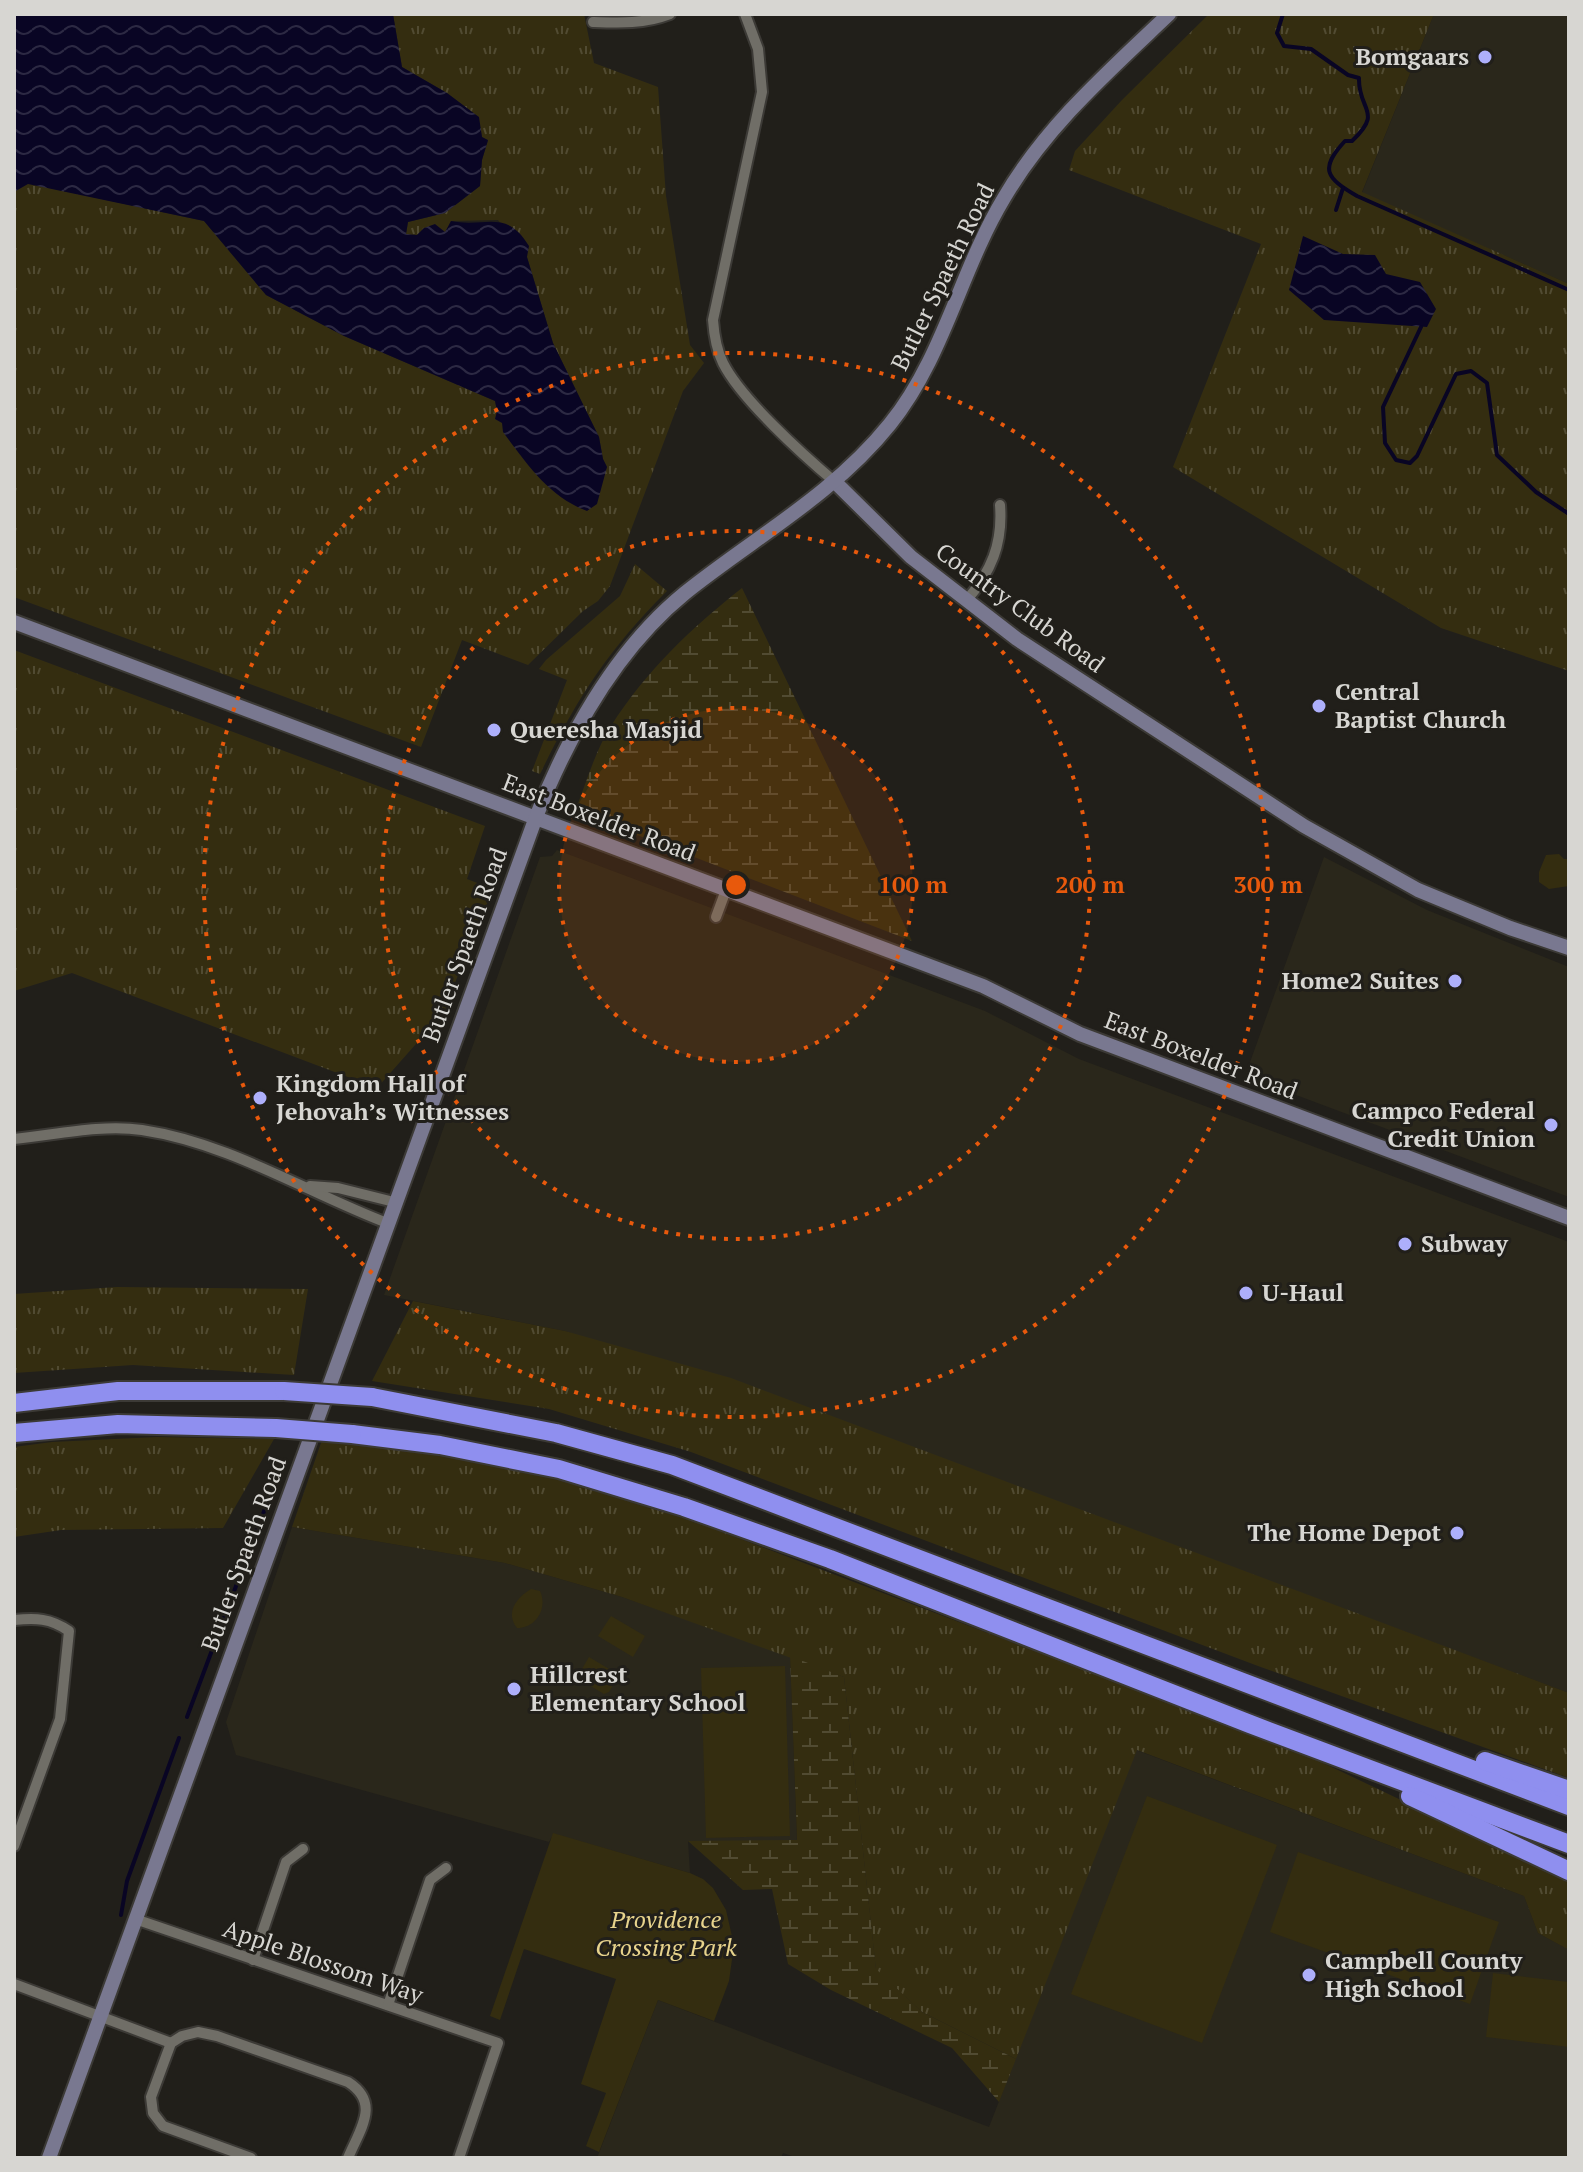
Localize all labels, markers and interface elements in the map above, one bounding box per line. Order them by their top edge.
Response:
place label: Bomgaars [1356,40,1469,72]
marker: Bomgaars [1476,48,1494,66]
street label: Butler Spaeth Road [883,178,1001,376]
street label: Country Club Road [930,535,1112,679]
place label: Central Baptist Church [1335,675,1507,735]
marker: Central Baptist Church [1310,697,1328,715]
place label: Queresha Masjid [510,713,702,745]
marker: Queresha Masjid [485,721,503,739]
street label: East Boxelder Road [498,766,701,869]
street label: Butler Spaeth Road [414,843,514,1046]
text: 100 m [878,868,948,900]
text: 200 m [1055,868,1125,900]
text: 300 m [1233,868,1303,900]
centre of rings [722,871,750,899]
place label: Home2 Suites [1282,964,1439,996]
marker: Home2 Suites [1446,972,1464,990]
street label: East Boxelder Road [1100,1004,1303,1107]
place label: Kingdom Hall of Jehovah’s Witnesses [276,1067,509,1127]
marker: Kingdom Hall of Jehovah’s Witnesses [251,1089,269,1107]
place label: Campco Federal Credit Union [1352,1094,1536,1154]
marker: Campco Federal Credit Union [1542,1116,1560,1134]
place label: Subway [1421,1227,1509,1259]
marker: Subway [1396,1235,1414,1253]
place label: U-Haul [1262,1276,1344,1308]
marker: U-Haul [1237,1284,1255,1302]
street label: Butler Spaeth Road [193,1452,293,1655]
place label: The Home Depot [1247,1516,1441,1548]
marker: The Home Depot [1448,1524,1466,1542]
place label: Hillcrest Elementary School [530,1658,745,1718]
marker: Hillcrest Elementary School [505,1680,523,1698]
park label: Providence Crossing Park [595,1903,737,1963]
street label: Apple Blossom Way [219,1912,428,2011]
place label: Campbell County High School [1325,1944,1523,2004]
marker: Campbell County High School [1300,1966,1318,1984]

